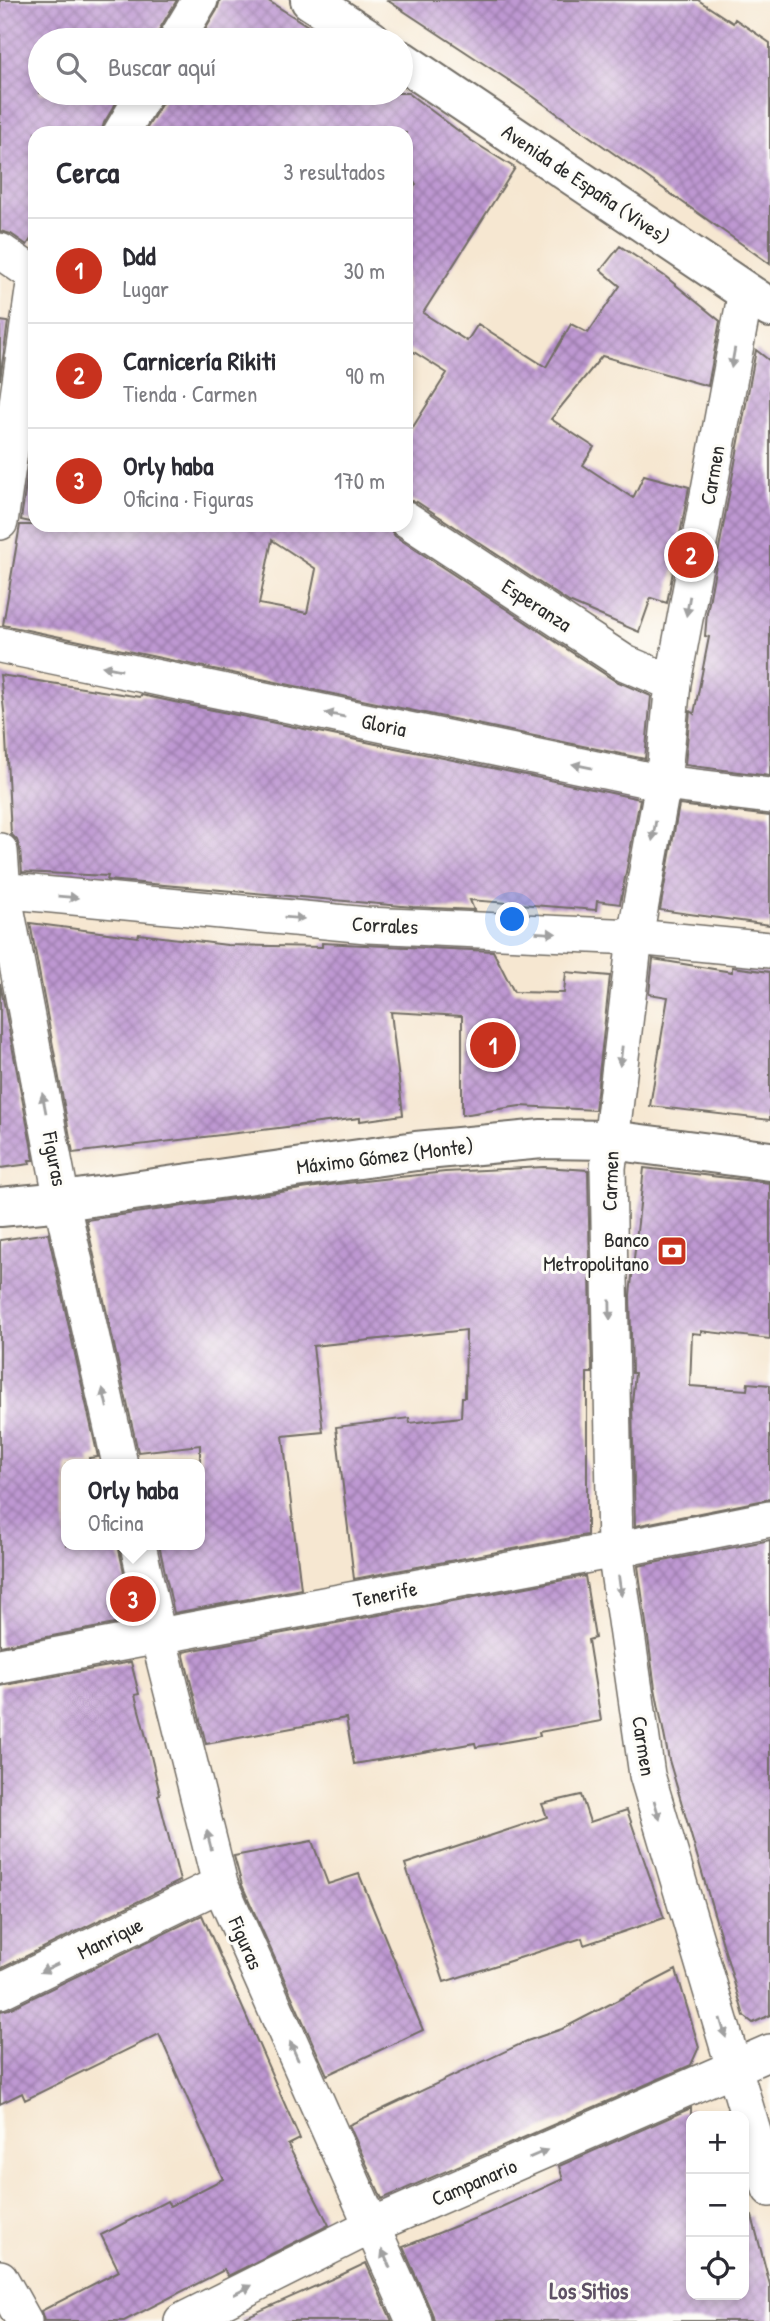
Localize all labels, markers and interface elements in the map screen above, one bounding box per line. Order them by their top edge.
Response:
search box [28,28,413,105]
icon: search [52,48,90,86]
text: Buscar aquí [108,49,216,84]
street label: Avenida de España (Vives) [496,117,676,251]
text: Cerca [56,152,119,192]
text: 3 resultados [283,156,385,187]
text: Ddd [123,238,156,273]
text: 1 [75,255,83,286]
text: 30 m [343,255,385,286]
text: Lugar [123,273,169,304]
text: Carnicería Rikiti [123,343,276,378]
one-way arrow [728,347,739,369]
text: 2 [74,360,84,391]
text: 90 m [345,360,385,391]
text: Tienda · Carmen [123,378,257,409]
street label: Carmen [693,443,731,507]
text: Orly haba [123,448,213,483]
text: 3 [74,465,84,496]
text: 170 m [334,465,385,496]
text: Oficina · Figuras [123,483,254,514]
pin: 2 [668,529,714,581]
street label: Esperanza [496,572,578,638]
one-way arrow [682,595,693,617]
one-way arrow [101,663,123,674]
street label: Gloria [359,706,409,744]
one-way arrow [324,709,346,720]
one-way arrow [571,760,593,771]
one-way arrow [648,820,659,842]
one-way arrow [57,892,79,903]
your location [495,902,529,936]
street label: Corrales [351,909,419,941]
one-way arrow [284,913,306,924]
one-way arrow [535,928,557,939]
pin: 1 [470,1019,516,1071]
one-way arrow [616,1045,627,1067]
one-way arrow [38,1092,49,1114]
street label: Figuras [35,1128,74,1189]
street label: Máximo Gómez (Monte) [295,1131,475,1181]
street label: Carmen [594,1151,626,1211]
place label: Banco Metropolitano [543,1225,649,1278]
bank icon: Banco Metropolitano [655,1234,689,1268]
one-way arrow [605,1299,616,1321]
one-way arrow [99,1387,110,1409]
popup [61,1459,205,1550]
text: Orly haba [88,1472,178,1507]
text: Oficina [88,1507,143,1538]
pin: 3 [110,1573,156,1625]
street label: Tenerife [350,1574,420,1614]
one-way arrow [615,1575,626,1597]
street label: Carmen [625,1714,663,1778]
one-way arrow [653,1800,663,1821]
one-way arrow [203,1829,214,1851]
street label: Manrique [72,1910,148,1966]
street label: Figuras [221,1911,270,1974]
one-way arrow [39,1962,59,1973]
one-way arrow [719,2018,729,2039]
one-way arrow [288,2040,299,2061]
map controls [686,2111,749,2300]
button: + [686,2111,749,2174]
one-way arrow [528,2148,549,2159]
street label: Campanario [427,2151,521,2213]
button: − [686,2174,749,2237]
button: locate [686,2237,749,2300]
one-way arrow [380,2249,392,2269]
district label: Los Sitios [550,2275,629,2306]
one-way arrow [233,2285,253,2296]

